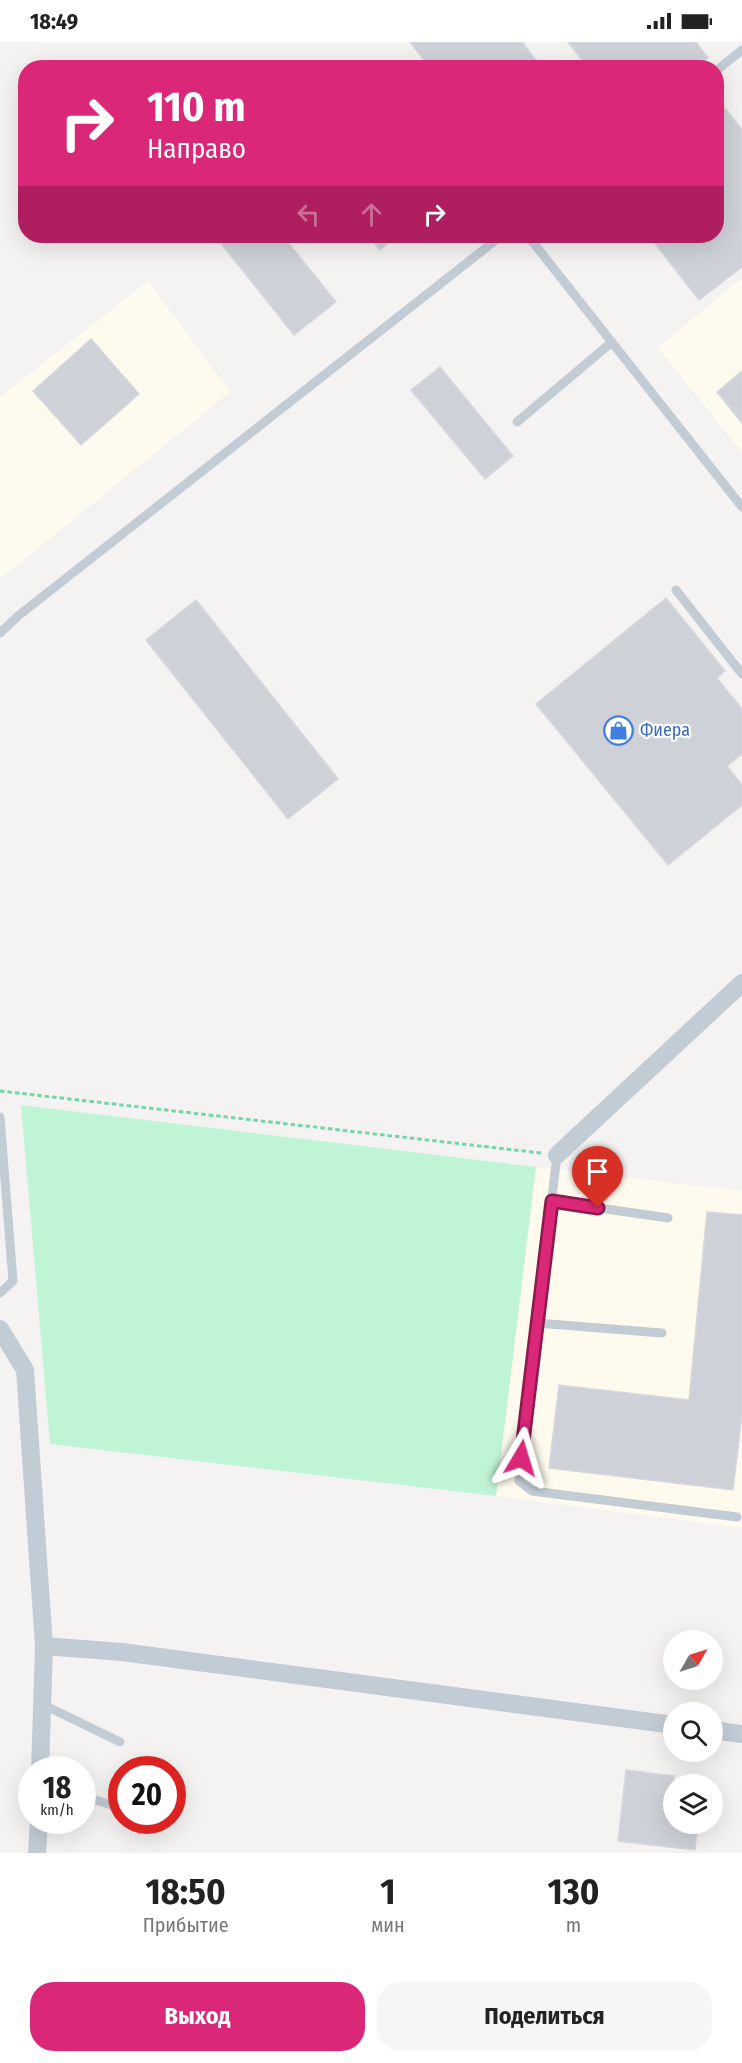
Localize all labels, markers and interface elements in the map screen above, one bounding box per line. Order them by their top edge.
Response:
text: 18:49 [30,8,78,35]
text: 110 m [147,82,246,132]
icon: right [48,84,126,162]
text: Направо [147,133,246,165]
icon: left [292,198,325,231]
icon: ahead [355,198,388,231]
icon: right [418,198,451,231]
shop icon: Фиера [603,714,635,746]
place label: Фиера [640,719,690,741]
pin [572,1146,623,1208]
icon: arrive [581,1155,614,1188]
position arrow [489,1426,553,1490]
north arrow [663,1630,723,1690]
map controls [663,1630,723,1834]
button: search [663,1702,723,1762]
speed limit sign: 20 [108,1756,186,1834]
text: 18 [43,1770,71,1806]
button: layers [663,1774,723,1834]
text: km/h [40,1801,74,1819]
text: 18:50 [146,1870,226,1914]
text: 1 [380,1870,396,1914]
text: 130 [547,1870,599,1914]
text: Прибытие [143,1913,229,1937]
text: мин [371,1913,405,1937]
text: m [566,1913,581,1937]
button: Выход [30,1982,365,2051]
button: Поделиться [377,1982,712,2051]

